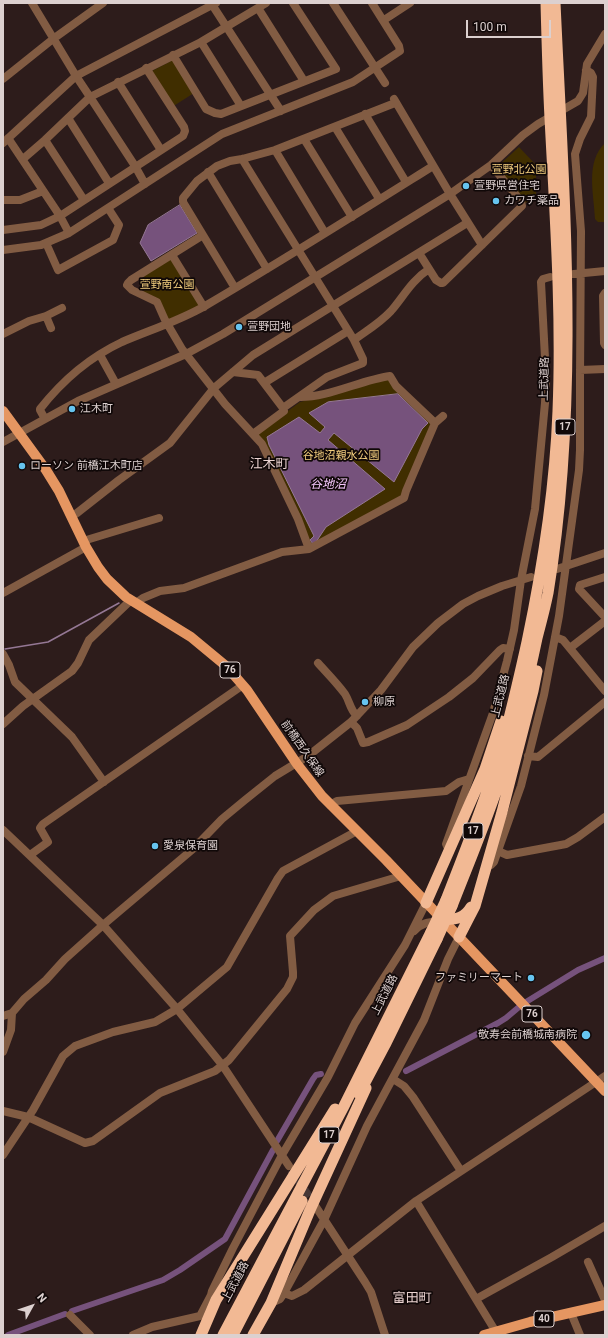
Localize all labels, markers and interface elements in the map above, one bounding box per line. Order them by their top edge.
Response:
scale bar [468,12,553,38]
text: 100 m [473,20,507,34]
park label: 萱野北公園 [492,163,546,177]
place label: 萱野県営住宅 [474,179,540,193]
marker: 萱野県営住宅 [461,181,471,191]
place label: カワチ薬品 [504,194,559,208]
marker: カワチ薬品 [491,196,501,206]
park label: 萱野南公園 [140,278,194,292]
place label: 萱野団地 [247,320,291,334]
marker: 萱野団地 [234,322,244,332]
street label: 上武道路 [538,357,552,401]
place label: 江木町 [80,402,113,416]
marker: 江木町 [67,404,77,414]
road number: 17 [555,419,575,435]
park label: 谷地沼親水公園 [303,449,379,463]
district label: 江木町 [250,457,288,473]
place label: ローソン 前橋江木町店 [30,459,143,473]
marker: ローソン 前橋江木町店 [17,461,27,471]
water label: 谷地沼 [310,478,346,492]
road number: 76 [220,662,240,678]
street label: 上武道路 [489,673,513,719]
place label: 柳原 [373,695,395,709]
marker: 柳原 [360,697,370,707]
street label: 前橋西久保線 [278,718,326,780]
road number: 17 [463,823,483,839]
place label: 愛泉保育園 [163,839,218,853]
marker: 愛泉保育園 [150,841,160,851]
place label: ファミリーマート [435,971,523,985]
street label: 上武道路 [369,972,401,1018]
marker: ファミリーマート [526,973,536,983]
road number: 76 [522,1006,542,1022]
place label: 敬寿会前橋城南病院 [478,1028,577,1042]
marker: 敬寿会前橋城南病院 [580,1029,592,1041]
road number: 17 [319,1127,339,1143]
street label: 上武道路 [220,1259,252,1305]
north arrow [12,1286,52,1326]
text: N [34,1291,49,1305]
district label: 富田町 [393,1291,431,1307]
road number: 40 [534,1311,554,1327]

